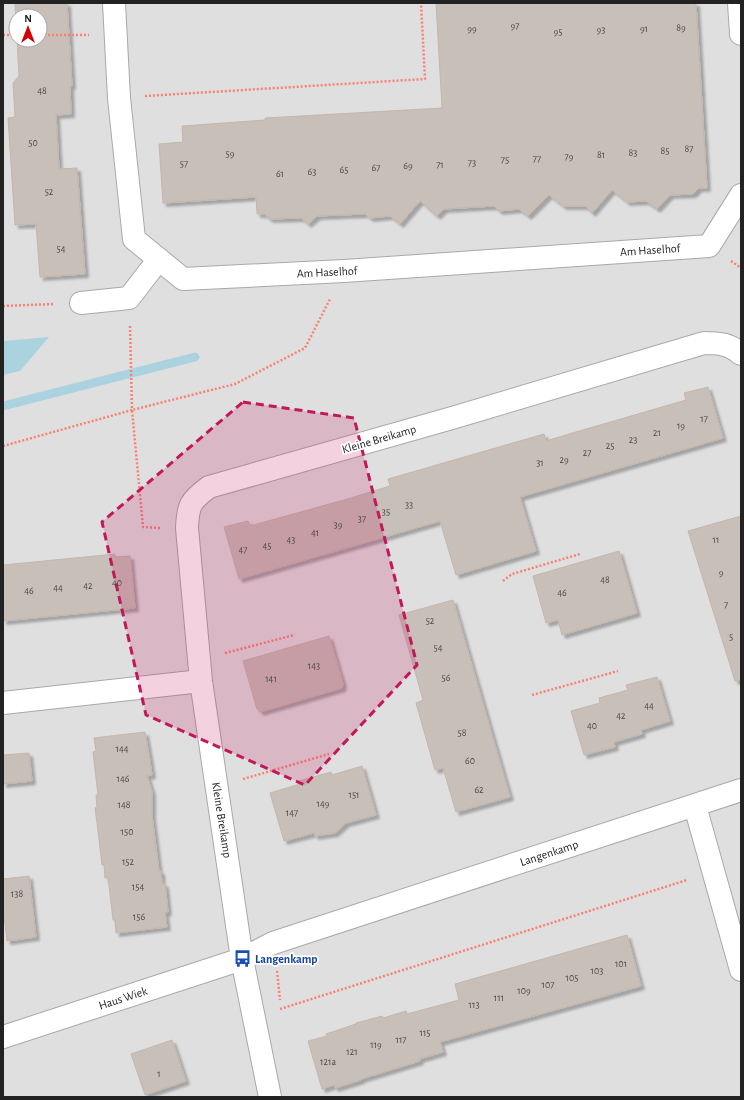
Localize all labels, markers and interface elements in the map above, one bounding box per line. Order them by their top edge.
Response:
north arrow [8,8,48,48]
text: N [24,13,32,24]
house number: 97 [511,21,519,31]
house number: 89 [676,23,686,33]
house number: 99 [467,24,477,34]
house number: 91 [640,24,648,34]
house number: 93 [597,25,605,35]
house number: 95 [554,27,562,37]
house number: 48 [37,86,47,96]
house number: 50 [28,138,38,148]
house number: 87 [685,144,693,154]
house number: 85 [661,146,669,156]
house number: 83 [629,148,637,158]
house number: 59 [226,149,235,159]
house number: 81 [597,150,605,160]
house number: 79 [565,152,574,162]
house number: 77 [533,154,541,164]
house number: 75 [501,155,509,165]
house number: 73 [468,158,476,168]
house number: 57 [180,159,188,169]
house number: 71 [436,160,444,170]
house number: 69 [403,161,413,171]
house number: 67 [372,163,380,173]
house number: 65 [340,165,348,175]
house number: 63 [308,167,316,177]
house number: 61 [276,169,284,179]
house number: 52 [45,187,54,197]
street label: Am Haselhof [619,242,682,258]
house number: 54 [57,244,66,254]
street label: Am Haselhof [297,264,359,280]
house number: 17 [700,414,708,424]
house number: 19 [677,421,685,431]
street label: Kleine Breikamp [340,423,418,455]
house number: 21 [653,428,661,438]
house number: 23 [629,435,637,445]
house number: 25 [606,441,614,451]
house number: 27 [583,448,591,458]
house number: 29 [559,455,569,465]
house number: 31 [536,458,544,468]
house number: 33 [405,500,413,510]
house number: 35 [382,507,390,517]
house number: 37 [358,514,366,524]
house number: 39 [334,520,343,530]
house number: 41 [311,528,319,538]
house number: 43 [287,535,295,545]
house number: 11 [713,535,719,545]
house number: 45 [263,541,272,551]
house number: 47 [239,545,247,555]
house number: 9 [719,568,724,578]
house number: 48 [600,575,610,585]
house number: 40 [112,578,122,588]
house number: 42 [83,581,93,591]
house number: 44 [53,583,63,593]
house number: 46 [24,586,34,596]
house number: 46 [557,588,567,598]
house number: 7 [724,600,728,610]
house number: 52 [426,616,435,626]
house number: 5 [729,632,733,642]
house number: 54 [434,643,443,653]
house number: 143 [308,661,320,671]
house number: 56 [442,673,451,683]
house number: 141 [265,674,277,684]
house number: 44 [644,701,654,711]
house number: 42 [616,711,626,721]
house number: 40 [587,721,597,731]
house number: 58 [458,728,467,738]
house number: 144 [115,744,129,754]
house number: 60 [465,756,475,766]
house number: 146 [117,774,130,784]
street label: Kleine Breikamp [210,781,234,859]
house number: 62 [474,785,484,795]
house number: 151 [348,790,360,800]
house number: 149 [317,799,330,809]
house number: 148 [118,800,131,810]
house number: 147 [286,808,298,818]
house number: 150 [121,827,133,837]
street label: Langenkamp [518,838,580,868]
house number: 152 [122,857,135,867]
house number: 154 [132,882,144,892]
house number: 138 [11,889,23,899]
house number: 156 [133,912,145,922]
bus stop icon: Langenkamp [232,949,252,969]
place label: Langenkamp [255,953,318,965]
house number: 101 [615,959,627,969]
house number: 103 [591,966,603,976]
house number: 105 [566,973,578,983]
house number: 107 [542,980,554,990]
street label: Haus Wiek [97,984,149,1012]
house number: 109 [517,986,531,996]
house number: 111 [494,993,504,1003]
house number: 113 [469,1000,480,1010]
house number: 115 [419,1028,431,1038]
house number: 117 [395,1035,407,1045]
house number: 119 [370,1040,382,1050]
house number: 121 [346,1047,358,1057]
house number: 121a [320,1057,336,1067]
house number: 1 [157,1069,161,1079]

